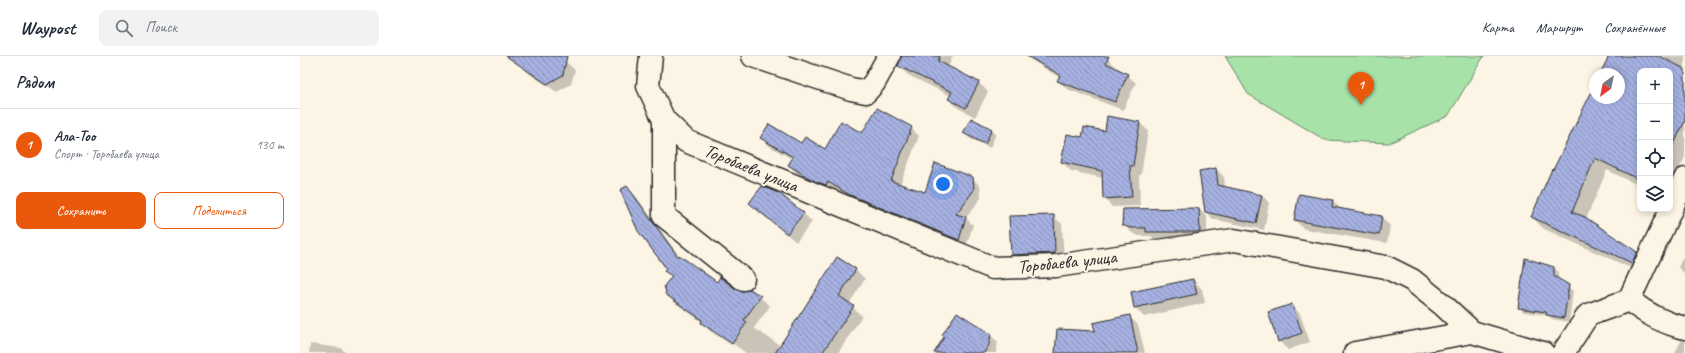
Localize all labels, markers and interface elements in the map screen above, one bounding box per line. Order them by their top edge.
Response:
search box [99,10,379,46]
text: Waypost [20,16,75,40]
icon: search [113,17,135,39]
text: Поиск [145,18,177,37]
text: Карта [1482,19,1514,36]
text: Маршрут [1536,19,1582,36]
text: Сохранённые [1604,19,1665,36]
north arrow [1589,68,1625,104]
map controls [1637,68,1673,212]
button: + [1637,68,1673,104]
text: Рядом [16,72,54,93]
pin: 1 [1348,72,1374,105]
button: − [1637,104,1673,140]
text: Ала-Тоо [54,127,96,146]
text: 1 [26,137,32,153]
text: 130 m [256,137,284,153]
street label: Торобаева улица [700,138,803,198]
button: locate [1637,140,1673,176]
text: Спорт · Торобаева улица [54,146,159,162]
your location [933,174,953,194]
button: layers [1637,176,1673,212]
button: Сохранить [16,192,146,229]
button: Поделиться [154,192,284,229]
street label: Торобаева улица [1016,245,1119,279]

